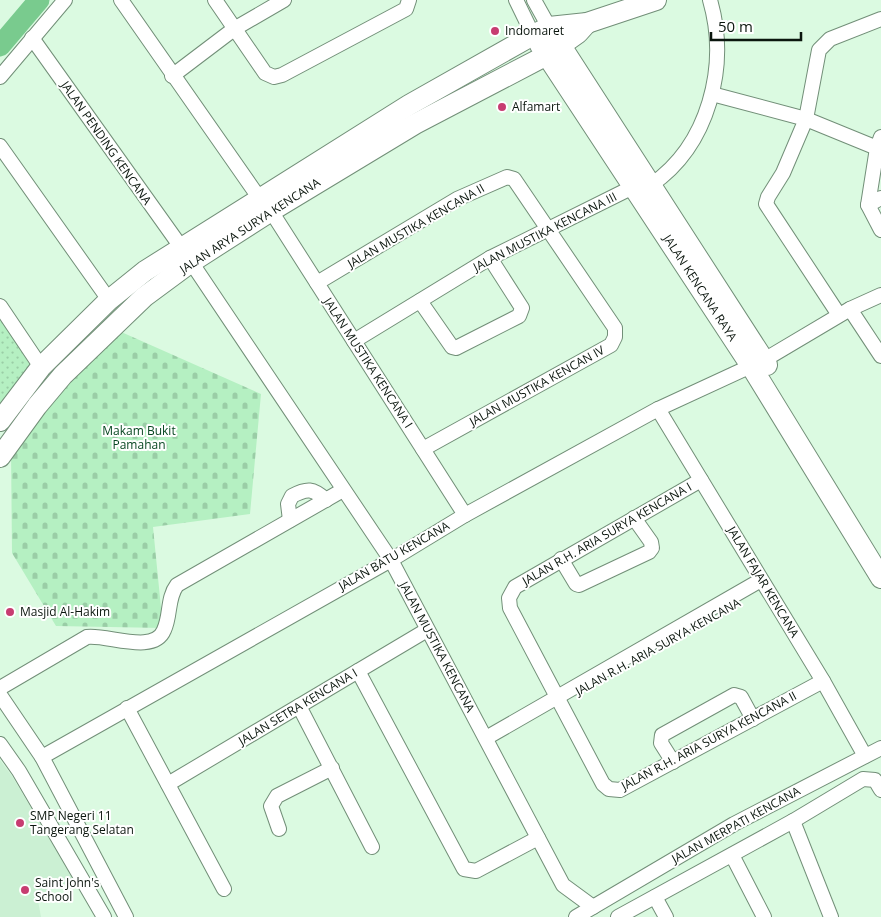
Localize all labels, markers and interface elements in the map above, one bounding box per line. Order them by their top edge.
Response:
scale bar [711,10,801,42]
text: 50 m [718,16,753,36]
place label: Indomaret [505,22,564,39]
marker: Indomaret [489,25,501,37]
street label: JALAN PENDING KENCANA [57,77,156,208]
place label: Alfamart [512,98,560,115]
marker: Alfamart [496,101,508,113]
street label: JALAN ARYA SURYA KENCANA [175,174,324,278]
street label: JALAN MUSTIKA KENCANA II [343,179,487,272]
street label: JALAN MUSTIKA KENCANA III [469,188,619,276]
street label: JALAN KENCANA RAYA [659,230,742,345]
street label: JALAN MUSTIKA KENCANA I [319,293,417,431]
street label: JALAN MUSTIKA KENCAN IV [465,341,608,430]
park label: Makam Bukit Pamahan [102,422,176,453]
street label: JALAN R.H. ARIA SURYA KENCANA I [518,478,695,590]
street label: JALAN BATU KENCANA [334,517,453,595]
street label: JALAN FAJAR KENCANA [723,522,804,641]
street label: JALAN MUSTIKA KENCANA [395,578,479,715]
street label: JALAN R.H. ARIA SURYA KENCANA [571,594,744,700]
place label: Masjid Al-Hakim [20,603,110,620]
marker: Masjid Al-Hakim [4,606,16,618]
street label: JALAN SETRA KENCANA I [234,664,360,749]
street label: JALAN R.H. ARIA SURYA KENCANA II [617,687,799,795]
street label: JALAN MERPATI KENCANA [668,782,803,867]
place label: SMP Negeri 11 Tangerang Selatan [30,807,134,838]
marker: SMP Negeri 11 Tangerang Selatan [14,817,26,829]
place label: Saint John's School [35,874,100,905]
marker: Saint John's School [19,884,31,896]

